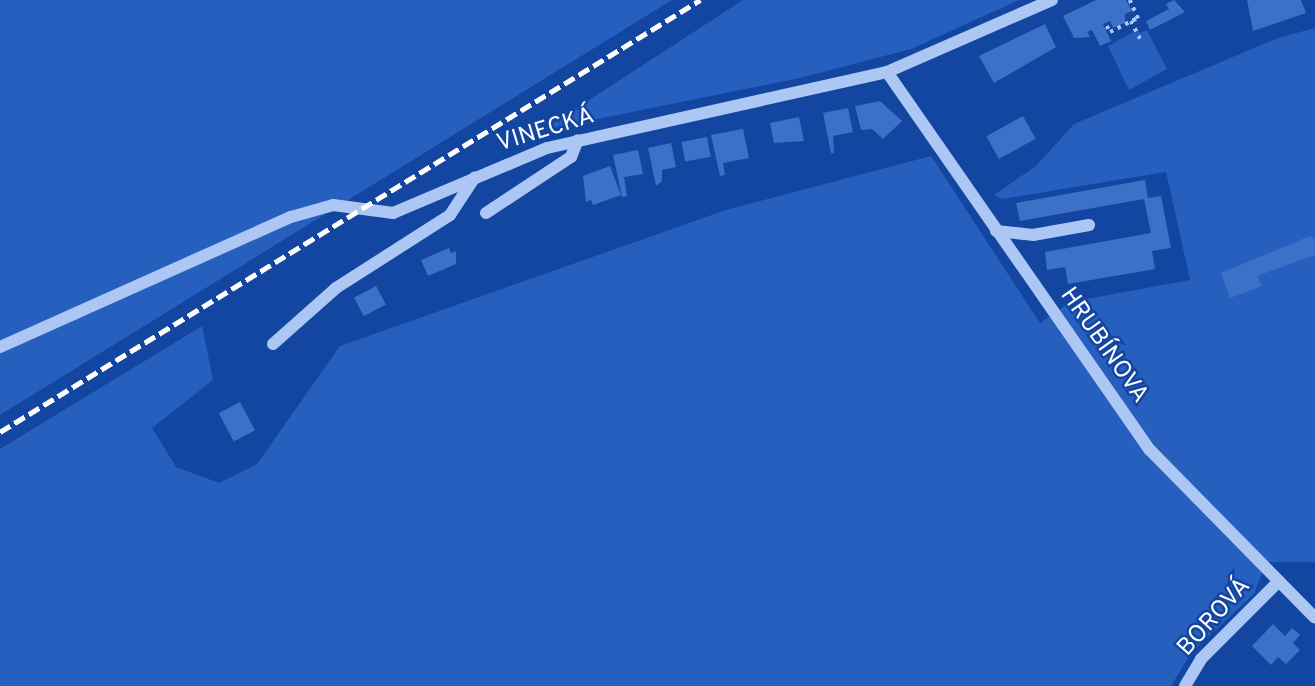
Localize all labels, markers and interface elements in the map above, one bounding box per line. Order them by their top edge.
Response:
street label: VINECKÁ [494,103,598,159]
street label: HRUBÍNOVA [1053,283,1153,409]
street label: BOROVÁ [1172,573,1258,663]

